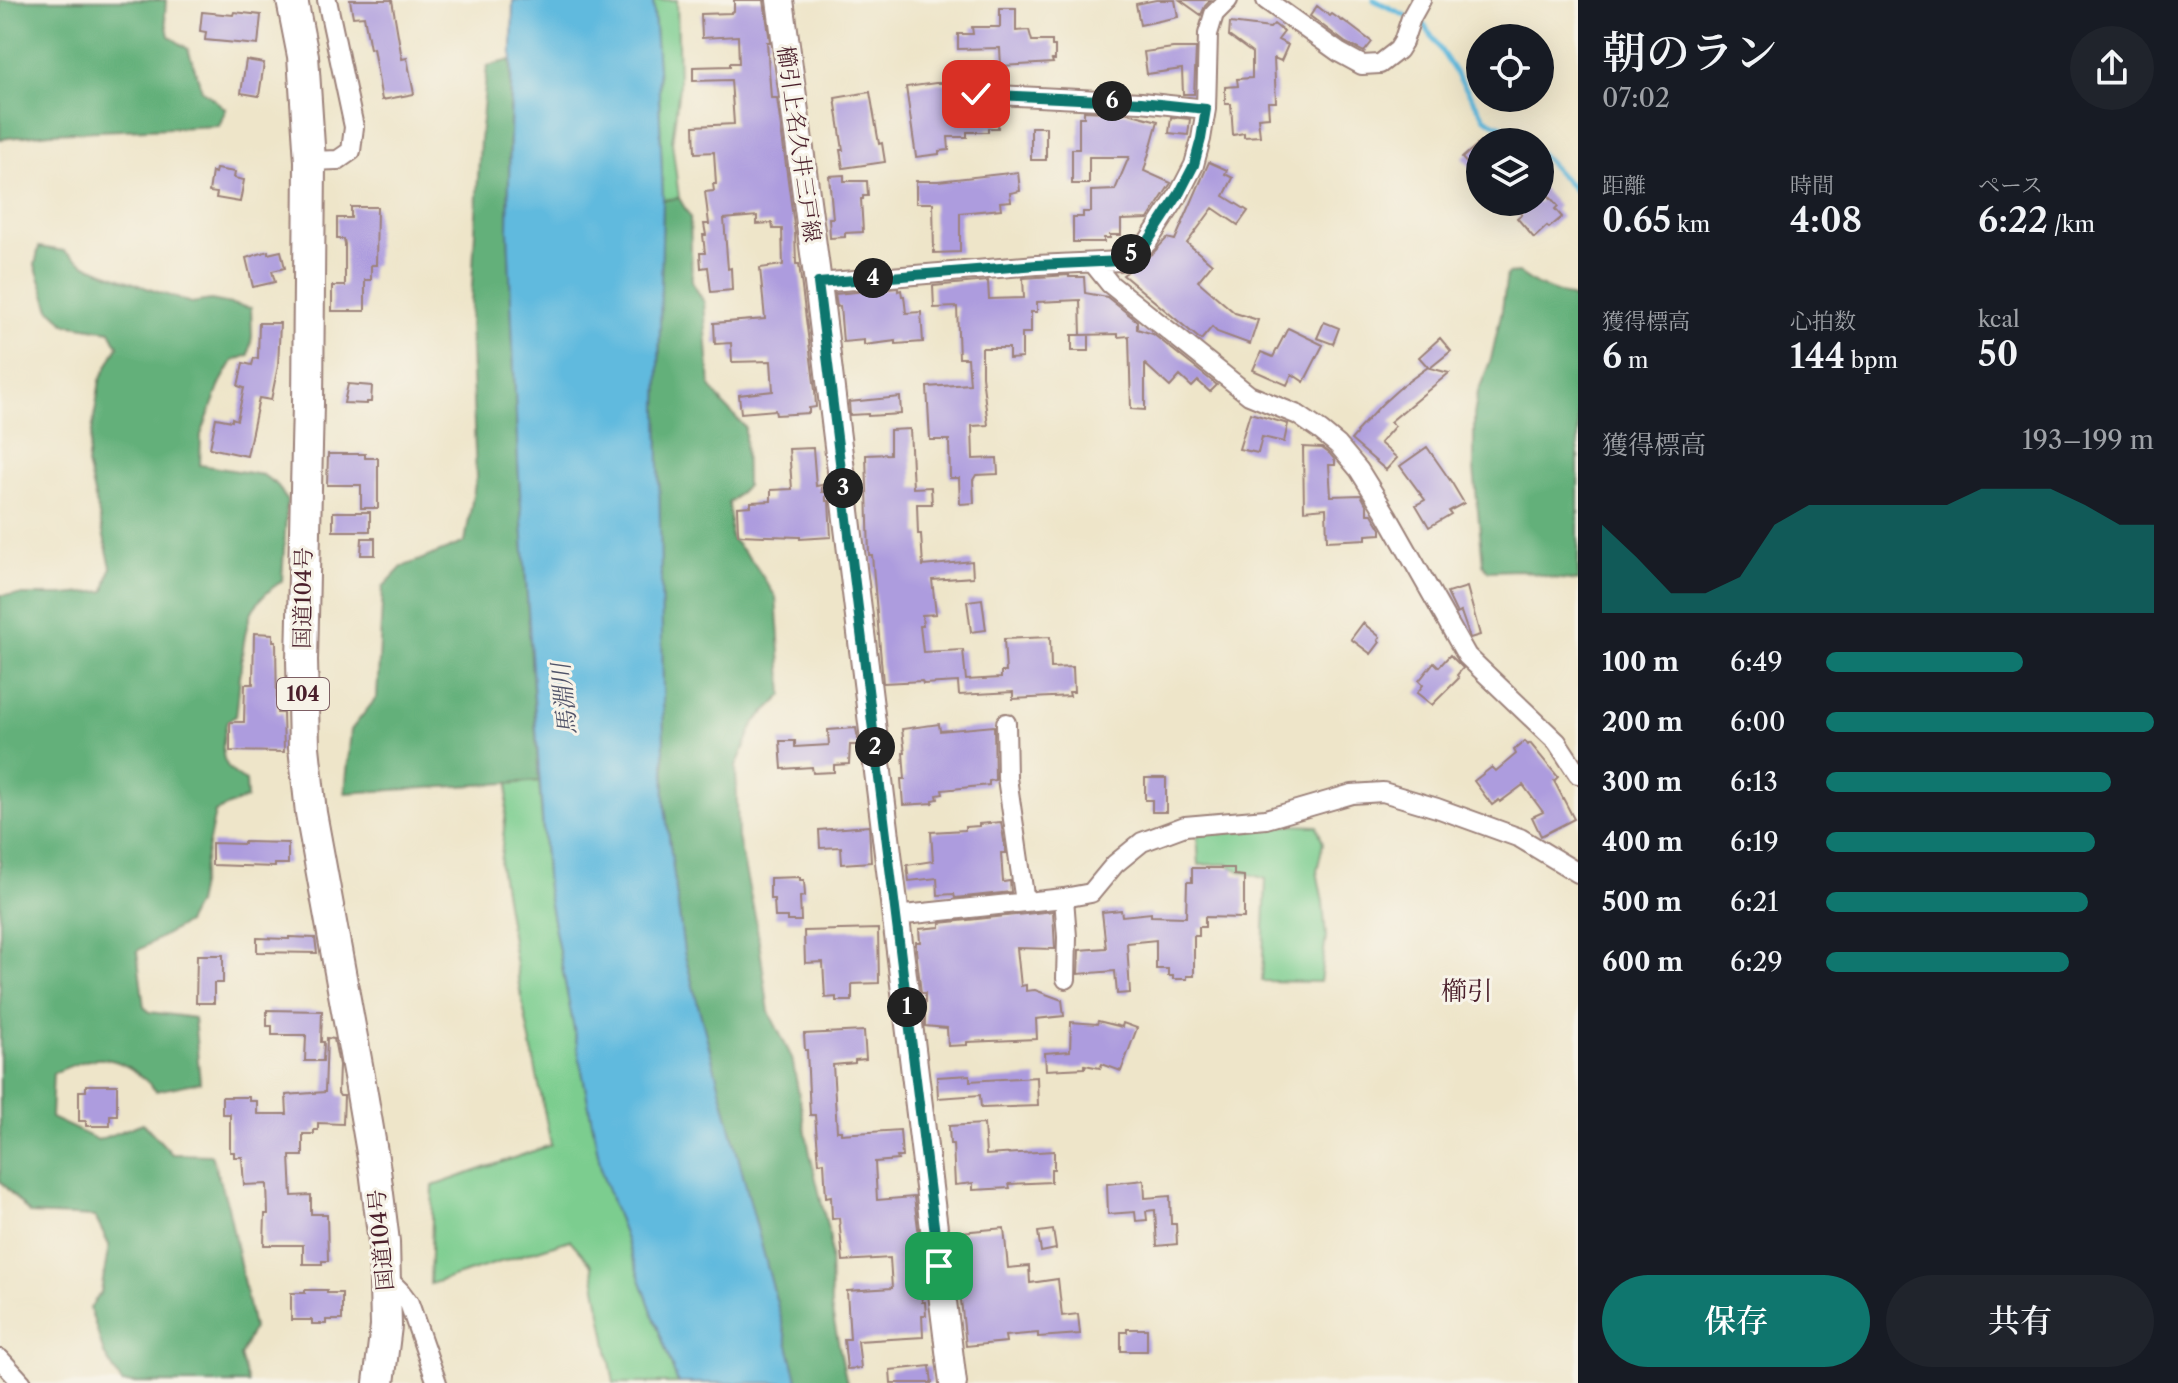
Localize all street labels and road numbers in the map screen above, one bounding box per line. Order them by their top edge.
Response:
street label: 櫛引上名久井三戸線 [772,44,826,244]
street label: 国道104号 [289,547,317,649]
road number: 104 [277,678,329,710]
street label: 国道104号 [363,1188,399,1292]

